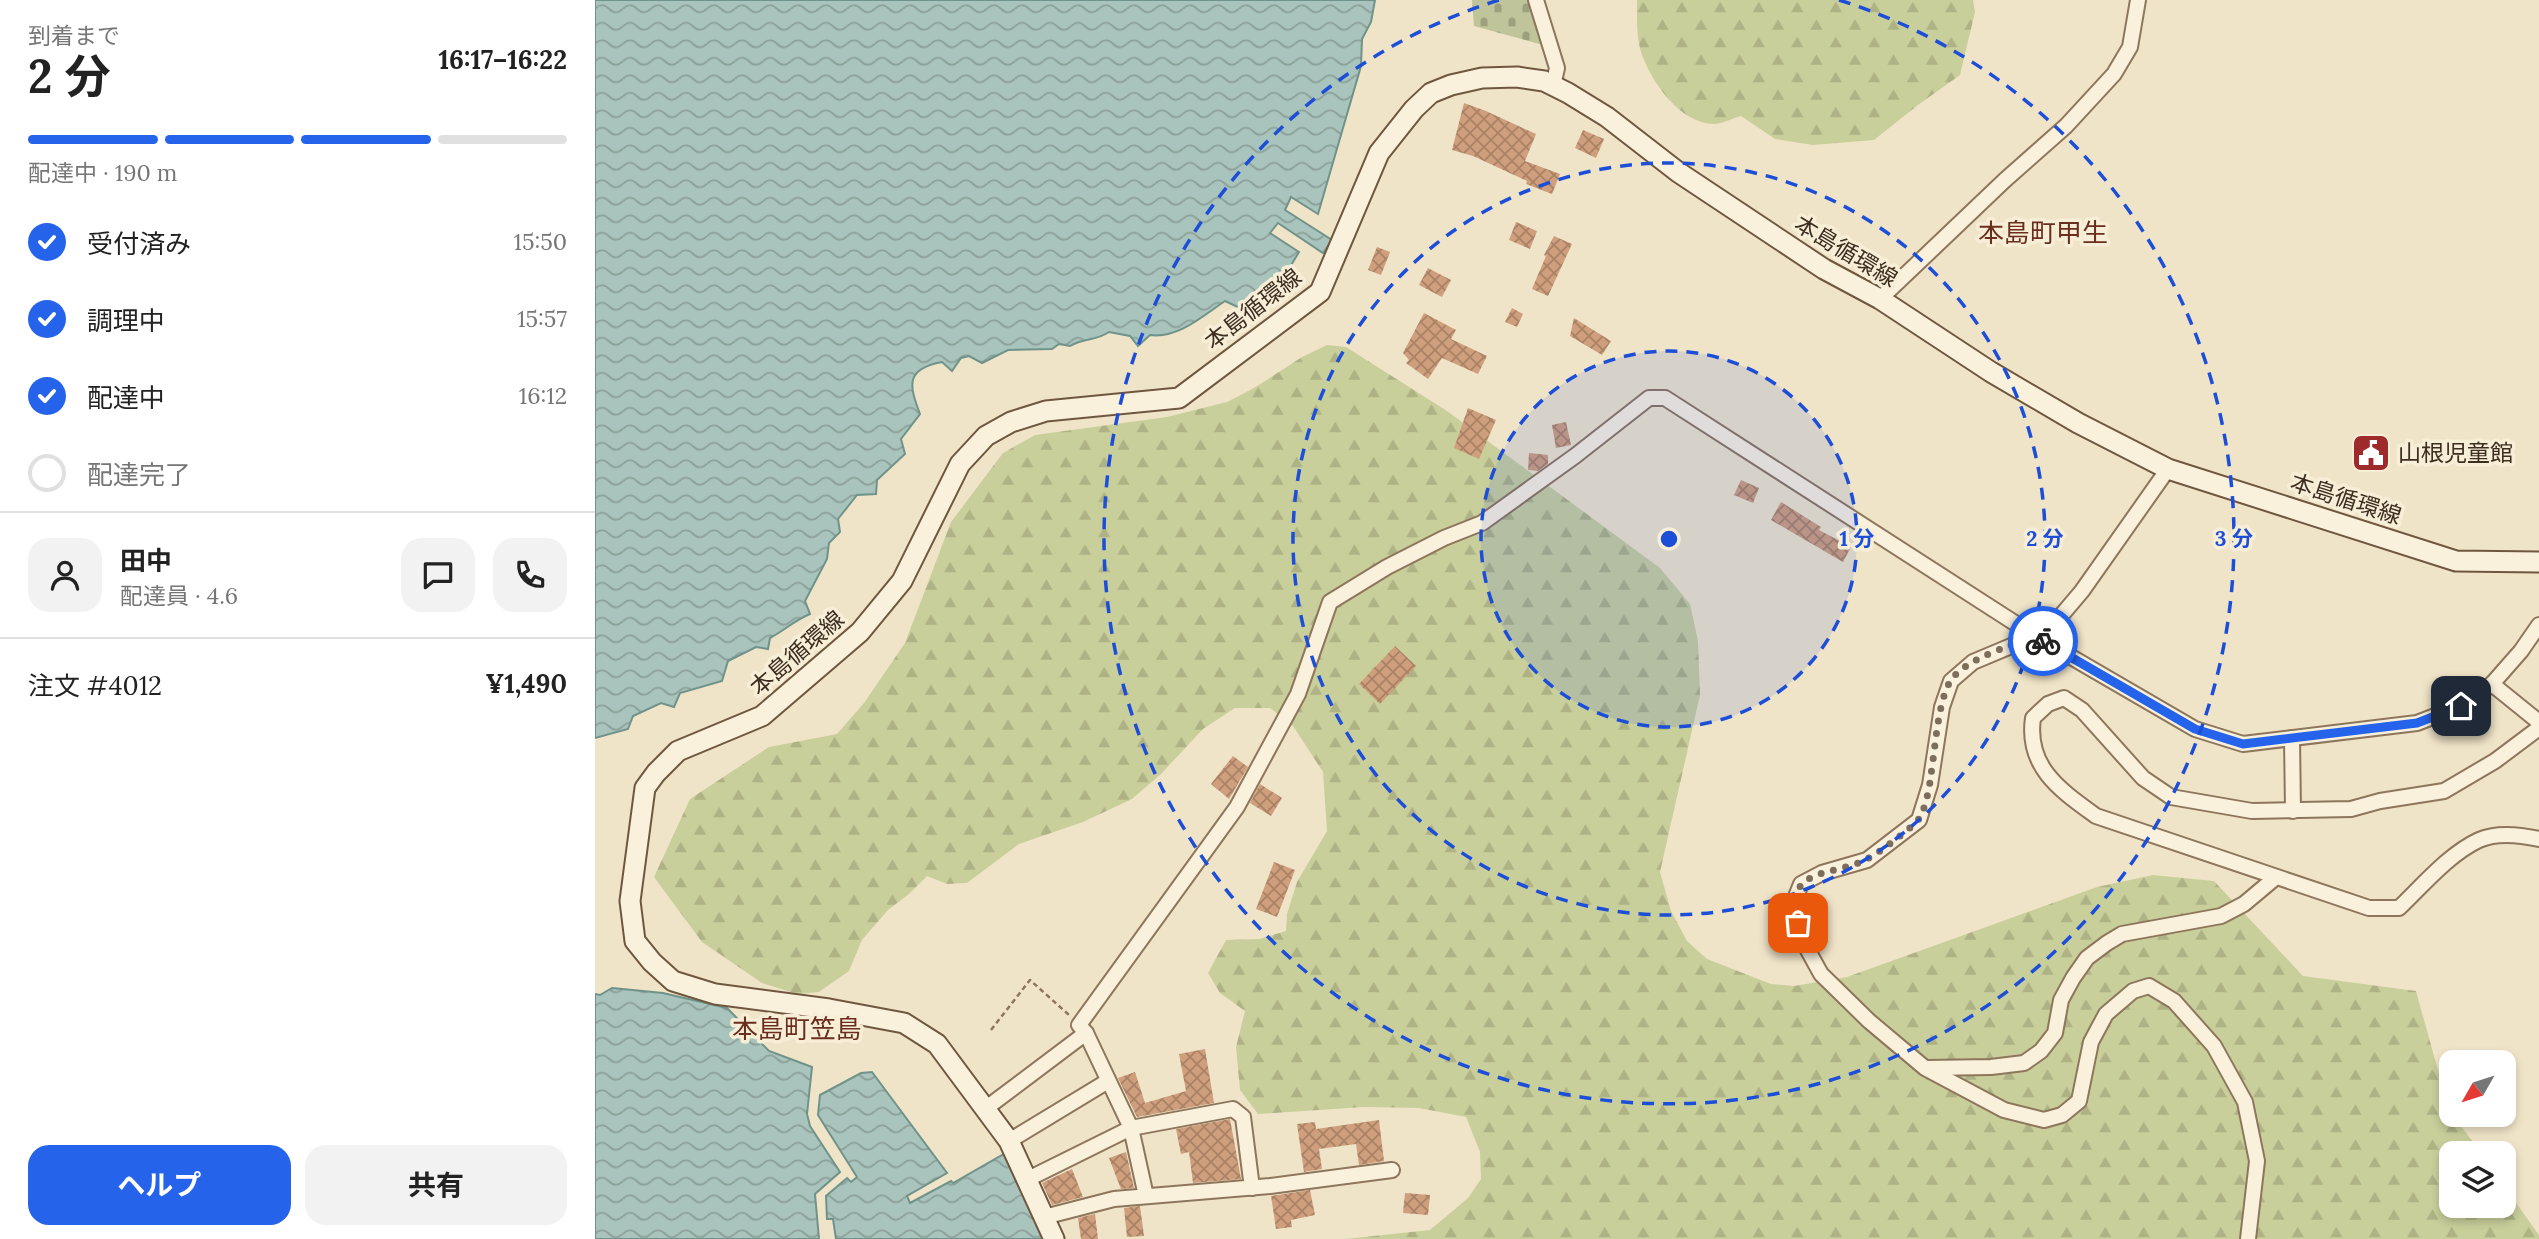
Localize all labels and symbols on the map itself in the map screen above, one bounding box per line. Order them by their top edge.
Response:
street label: 本島循環線 [1790,209,1903,293]
district label: 本島町甲生 [1978,216,2108,249]
street label: 本島循環線 [1198,262,1307,355]
public building icon: 山根児童館 [2350,432,2392,474]
place label: 山根児童館 [2398,438,2513,467]
street label: 本島循環線 [2287,467,2405,530]
text: 1 分 [1839,525,1875,552]
text: 2 分 [2026,525,2064,552]
text: 3 分 [2215,525,2253,552]
centre of rings [1657,527,1681,551]
street label: 本島循環線 [744,604,850,701]
courier [2008,606,2078,676]
pin [2431,676,2491,736]
pin [1768,893,1828,953]
district label: 本島町笠島 [732,1012,862,1045]
north arrow [2439,1050,2517,1127]

